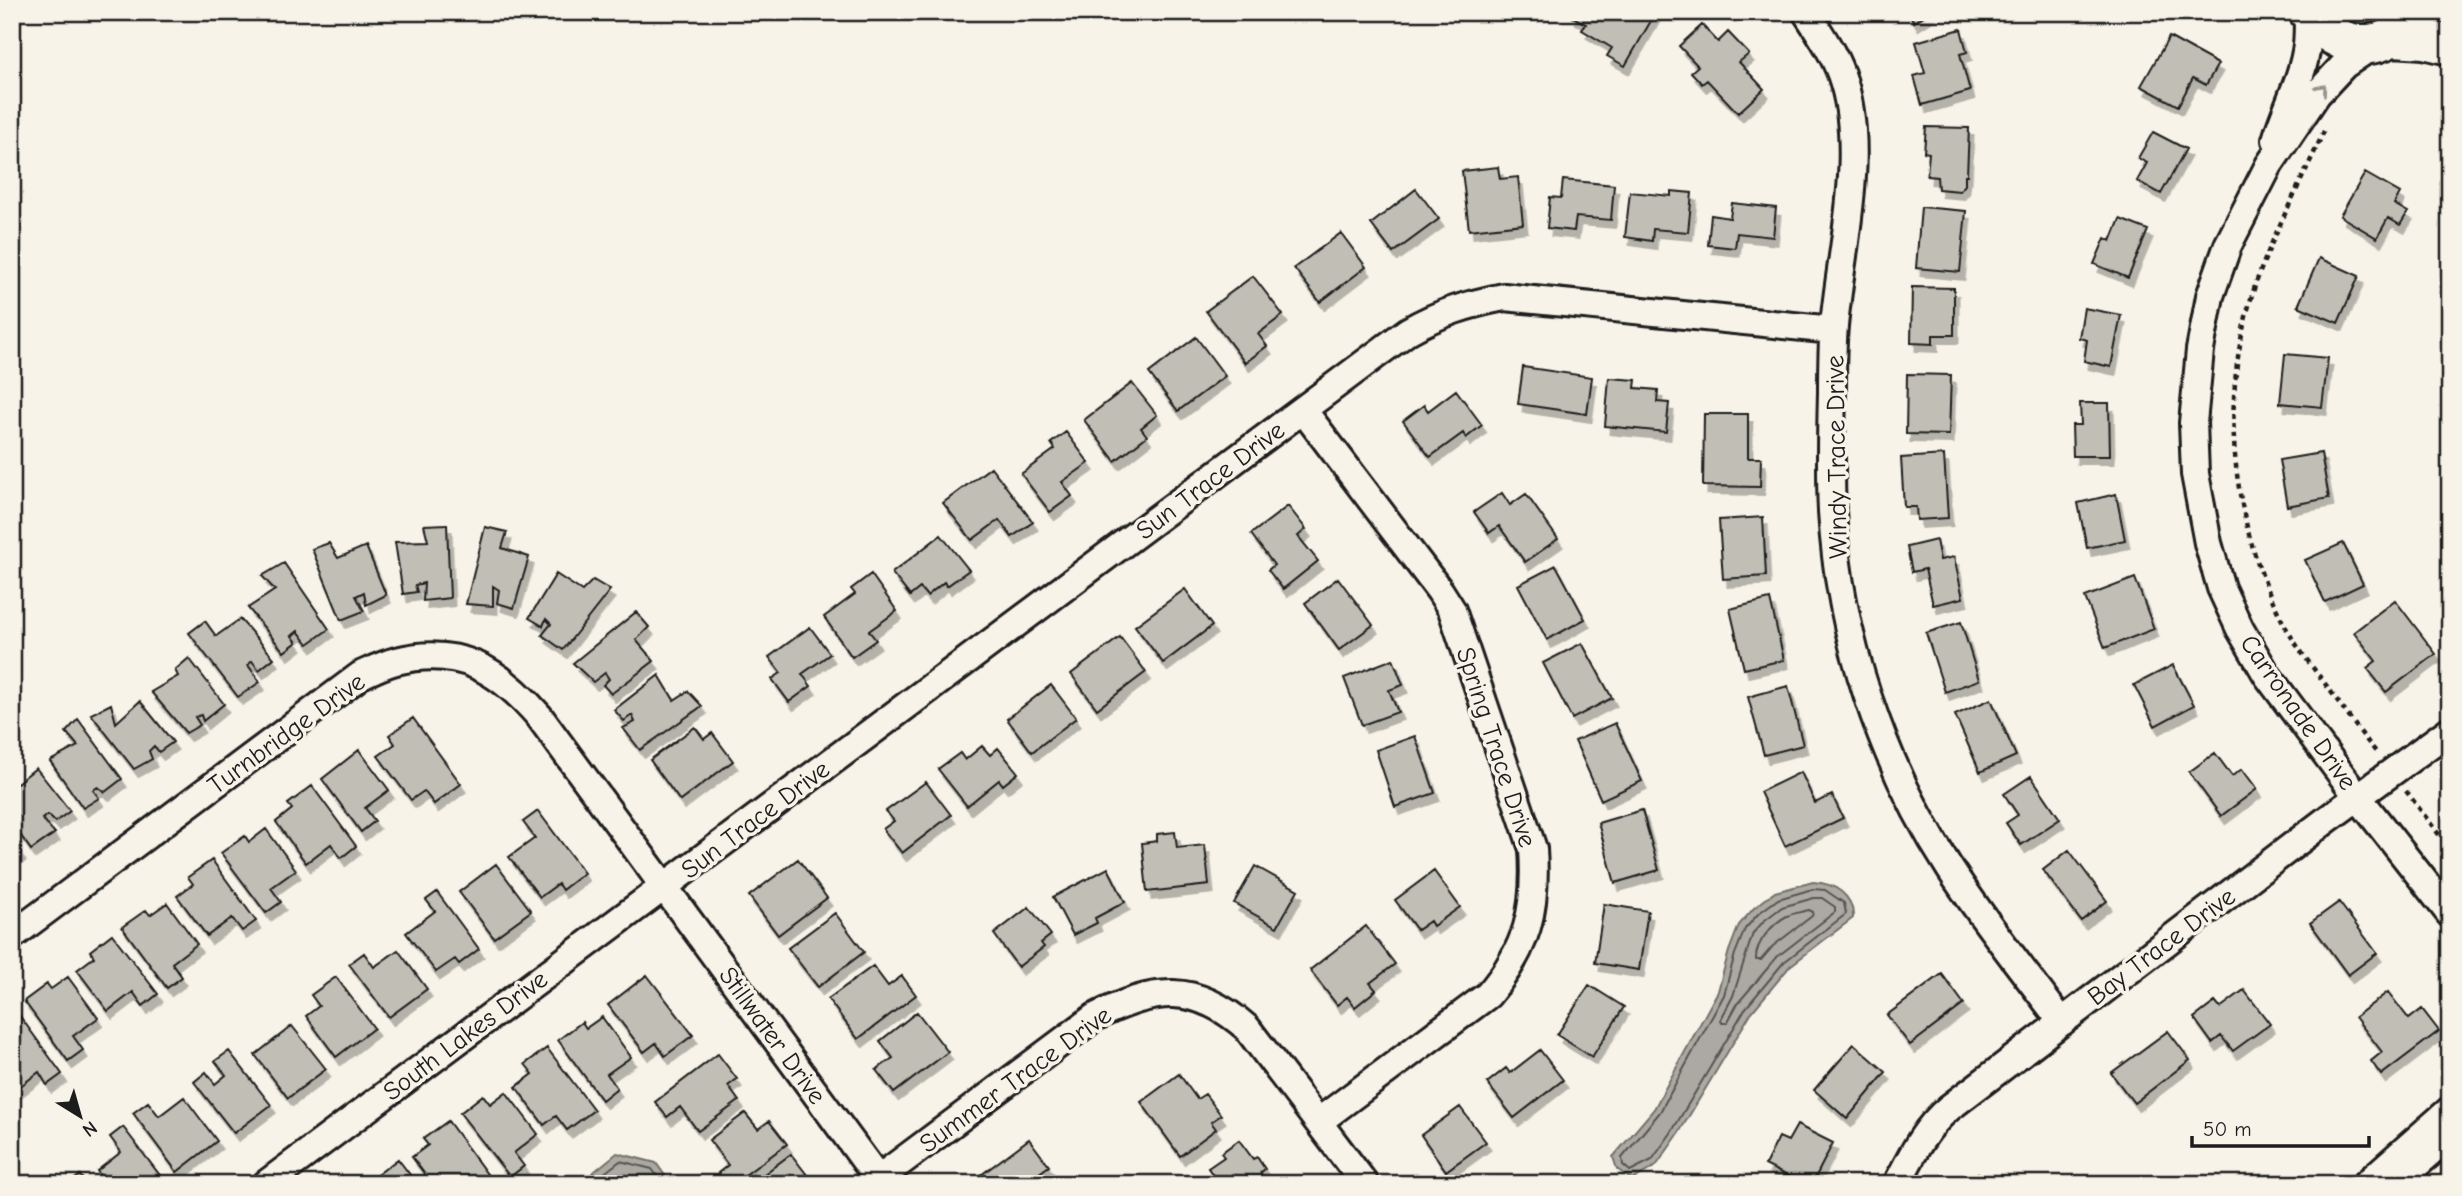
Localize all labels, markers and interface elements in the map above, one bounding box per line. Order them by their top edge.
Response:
one-way arrow [2314,85,2326,98]
street label: Windy Trace Drive [1820,355,1854,559]
street label: Sun Trace Drive [1131,415,1291,546]
street label: Carronade Drive [2234,629,2363,796]
street label: Spring Trace Drive [1450,644,1542,851]
street label: Turnbridge Drive [202,667,371,801]
street label: Sun Trace Drive [676,754,836,885]
street label: Bay Trace Drive [2082,882,2241,1012]
street label: Stillwater Drive [712,961,832,1110]
street label: South Lakes Drive [378,964,554,1107]
street label: Summer Trace Drive [914,1000,1117,1159]
north arrow [46,1080,116,1150]
scale bar [2192,1105,2369,1149]
text: N [78,1116,101,1141]
text: 50 m [2203,1117,2252,1141]

